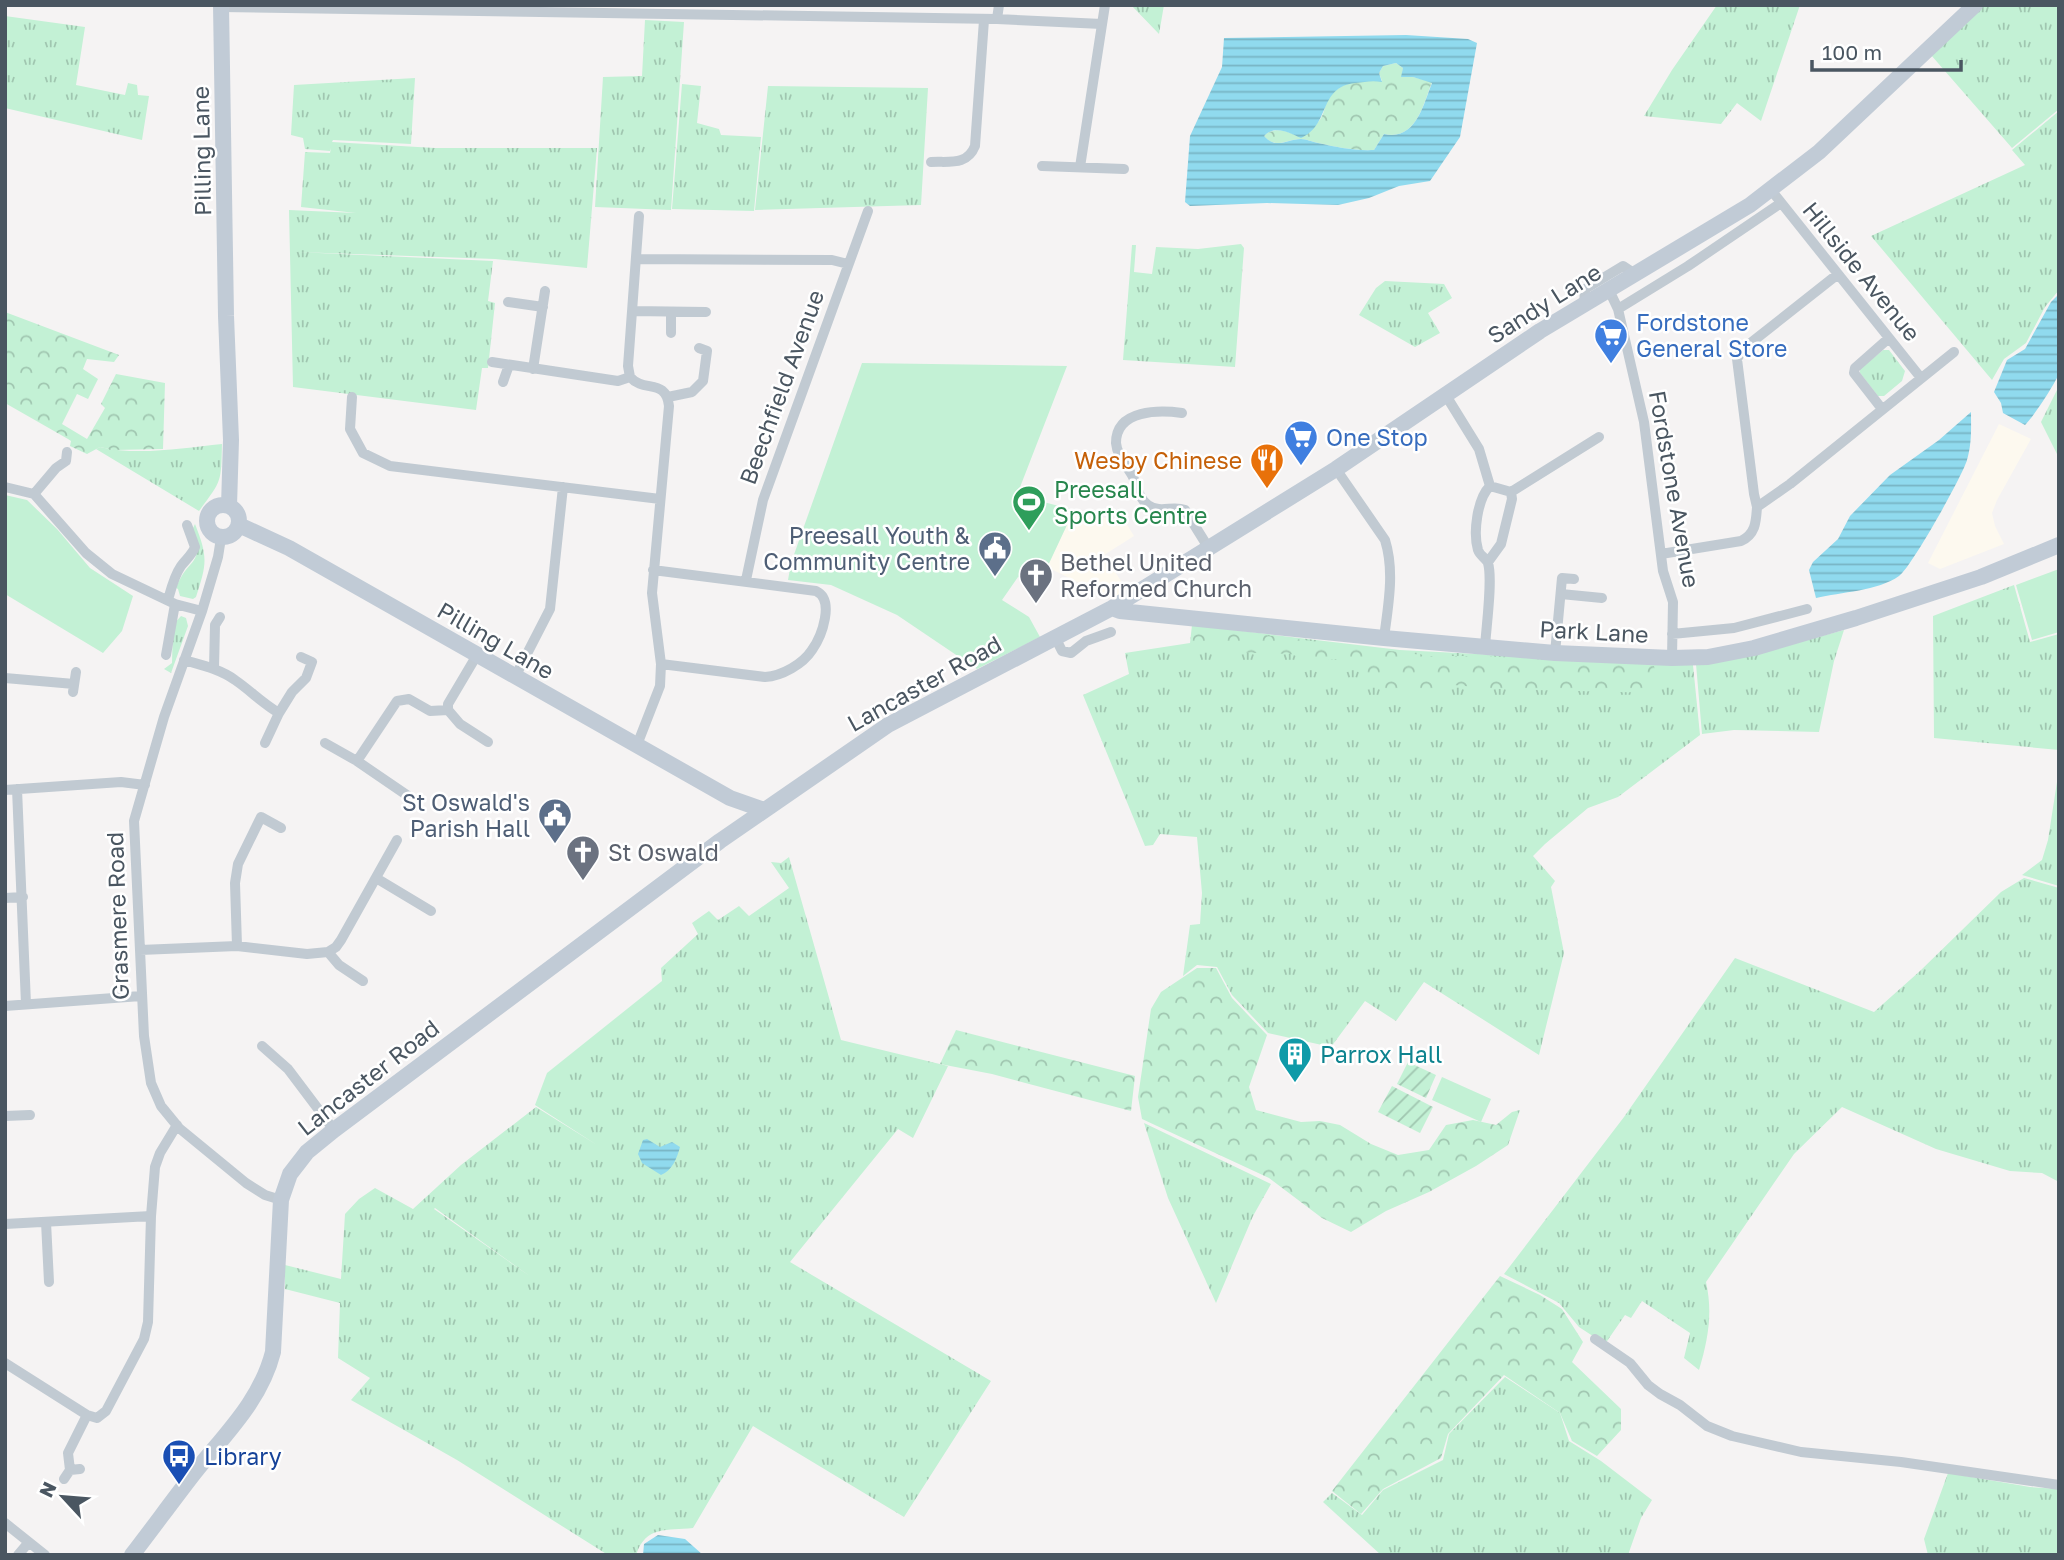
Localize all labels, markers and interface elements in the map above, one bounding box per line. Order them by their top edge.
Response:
scale bar [1812,28,1961,72]
text: 100 m [1822,39,1882,65]
street label: Pilling Lane [186,86,216,216]
street label: Hillside Avenue [1797,196,1927,346]
street label: Sandy Lane [1482,257,1606,349]
street label: Beechfield Avenue [733,286,829,488]
place label: Fordstone General Store [1636,308,1787,362]
supermarket icon: Fordstone General Store [1592,316,1630,365]
street label: Fordstone Avenue [1644,388,1706,590]
supermarket icon: One Stop [1282,418,1320,467]
place label: One Stop [1326,423,1428,451]
restaurant icon: Wesby Chinese [1248,441,1286,490]
place label: Wesby Chinese [1074,446,1242,474]
place label: Preesall Sports Centre [1054,475,1207,529]
sports icon: Preesall Sports Centre [1010,483,1048,532]
place label: Preesall Youth & Community Centre [763,521,971,575]
public building icon: Preesall Youth & Community Centre [976,529,1014,578]
place label: Bethel United Reformed Church [1060,548,1252,602]
church icon: Bethel United Reformed Church [1017,556,1055,605]
street label: Pilling Lane [433,595,559,685]
street label: Park Lane [1539,614,1649,648]
street label: Lancaster Road [842,629,1006,737]
place label: St Oswald's Parish Hall [402,788,530,842]
public building icon: St Oswald's Parish Hall [536,796,574,845]
street label: Grasmere Road [100,832,134,1000]
church icon: St Oswald [564,833,602,882]
place label: St Oswald [608,838,719,866]
street label: Lancaster Road [292,1013,444,1141]
building icon: Parrox Hall [1276,1035,1314,1084]
place label: Parrox Hall [1320,1040,1442,1068]
bus stop icon: Library [160,1437,198,1486]
place label: Library [204,1442,282,1470]
north arrow [28,1462,98,1532]
text: N [34,1478,61,1501]

